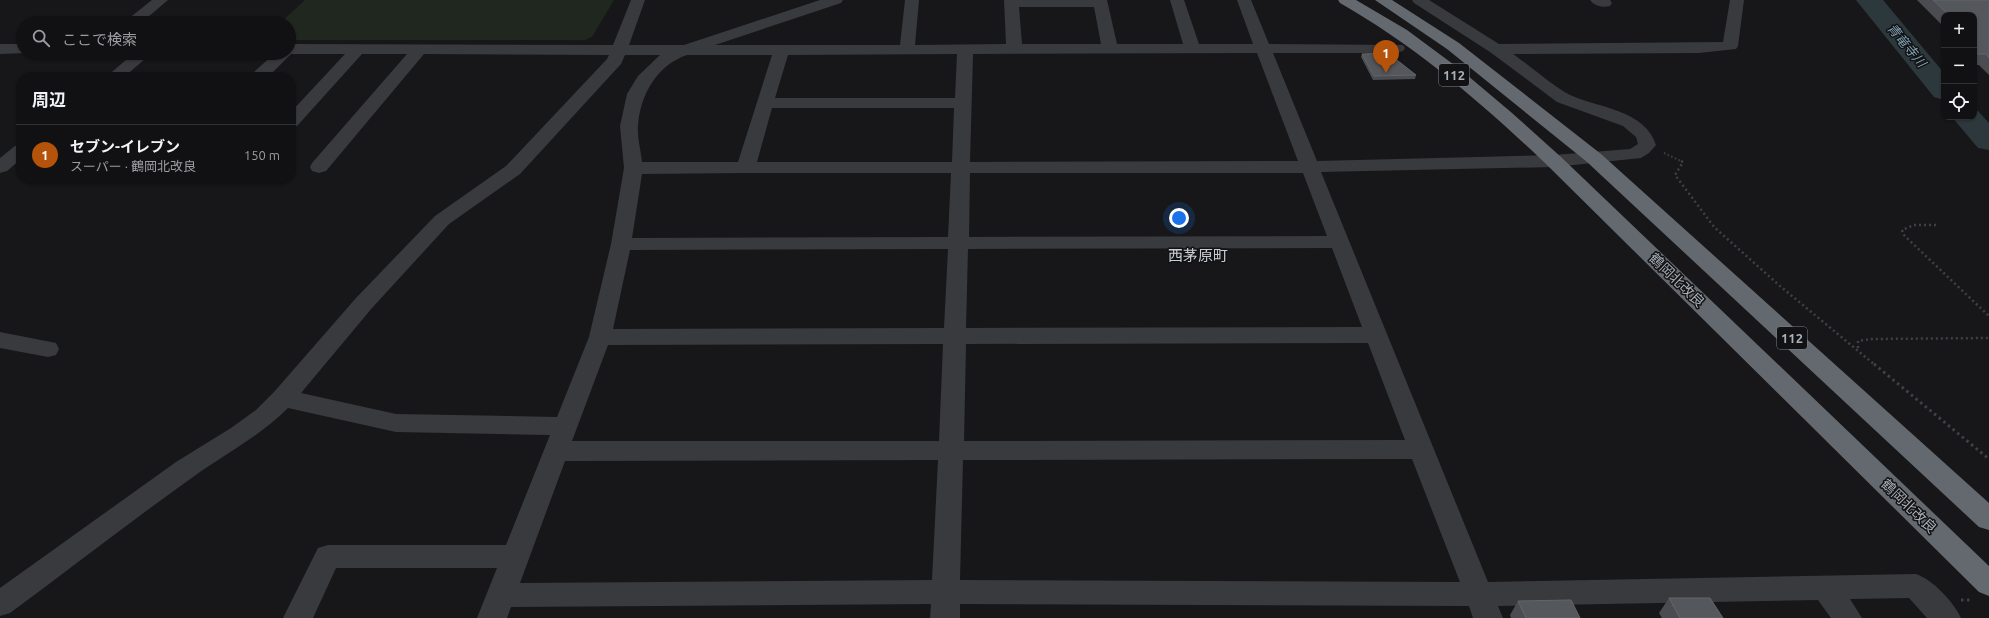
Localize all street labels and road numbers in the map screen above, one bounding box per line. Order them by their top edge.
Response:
road number: 112 [1439,64,1469,86]
street label: 鶴岡北改良 [1646,250,1708,310]
road number: 112 [1777,327,1807,349]
street label: 鶴岡北改良 [1878,476,1940,536]

